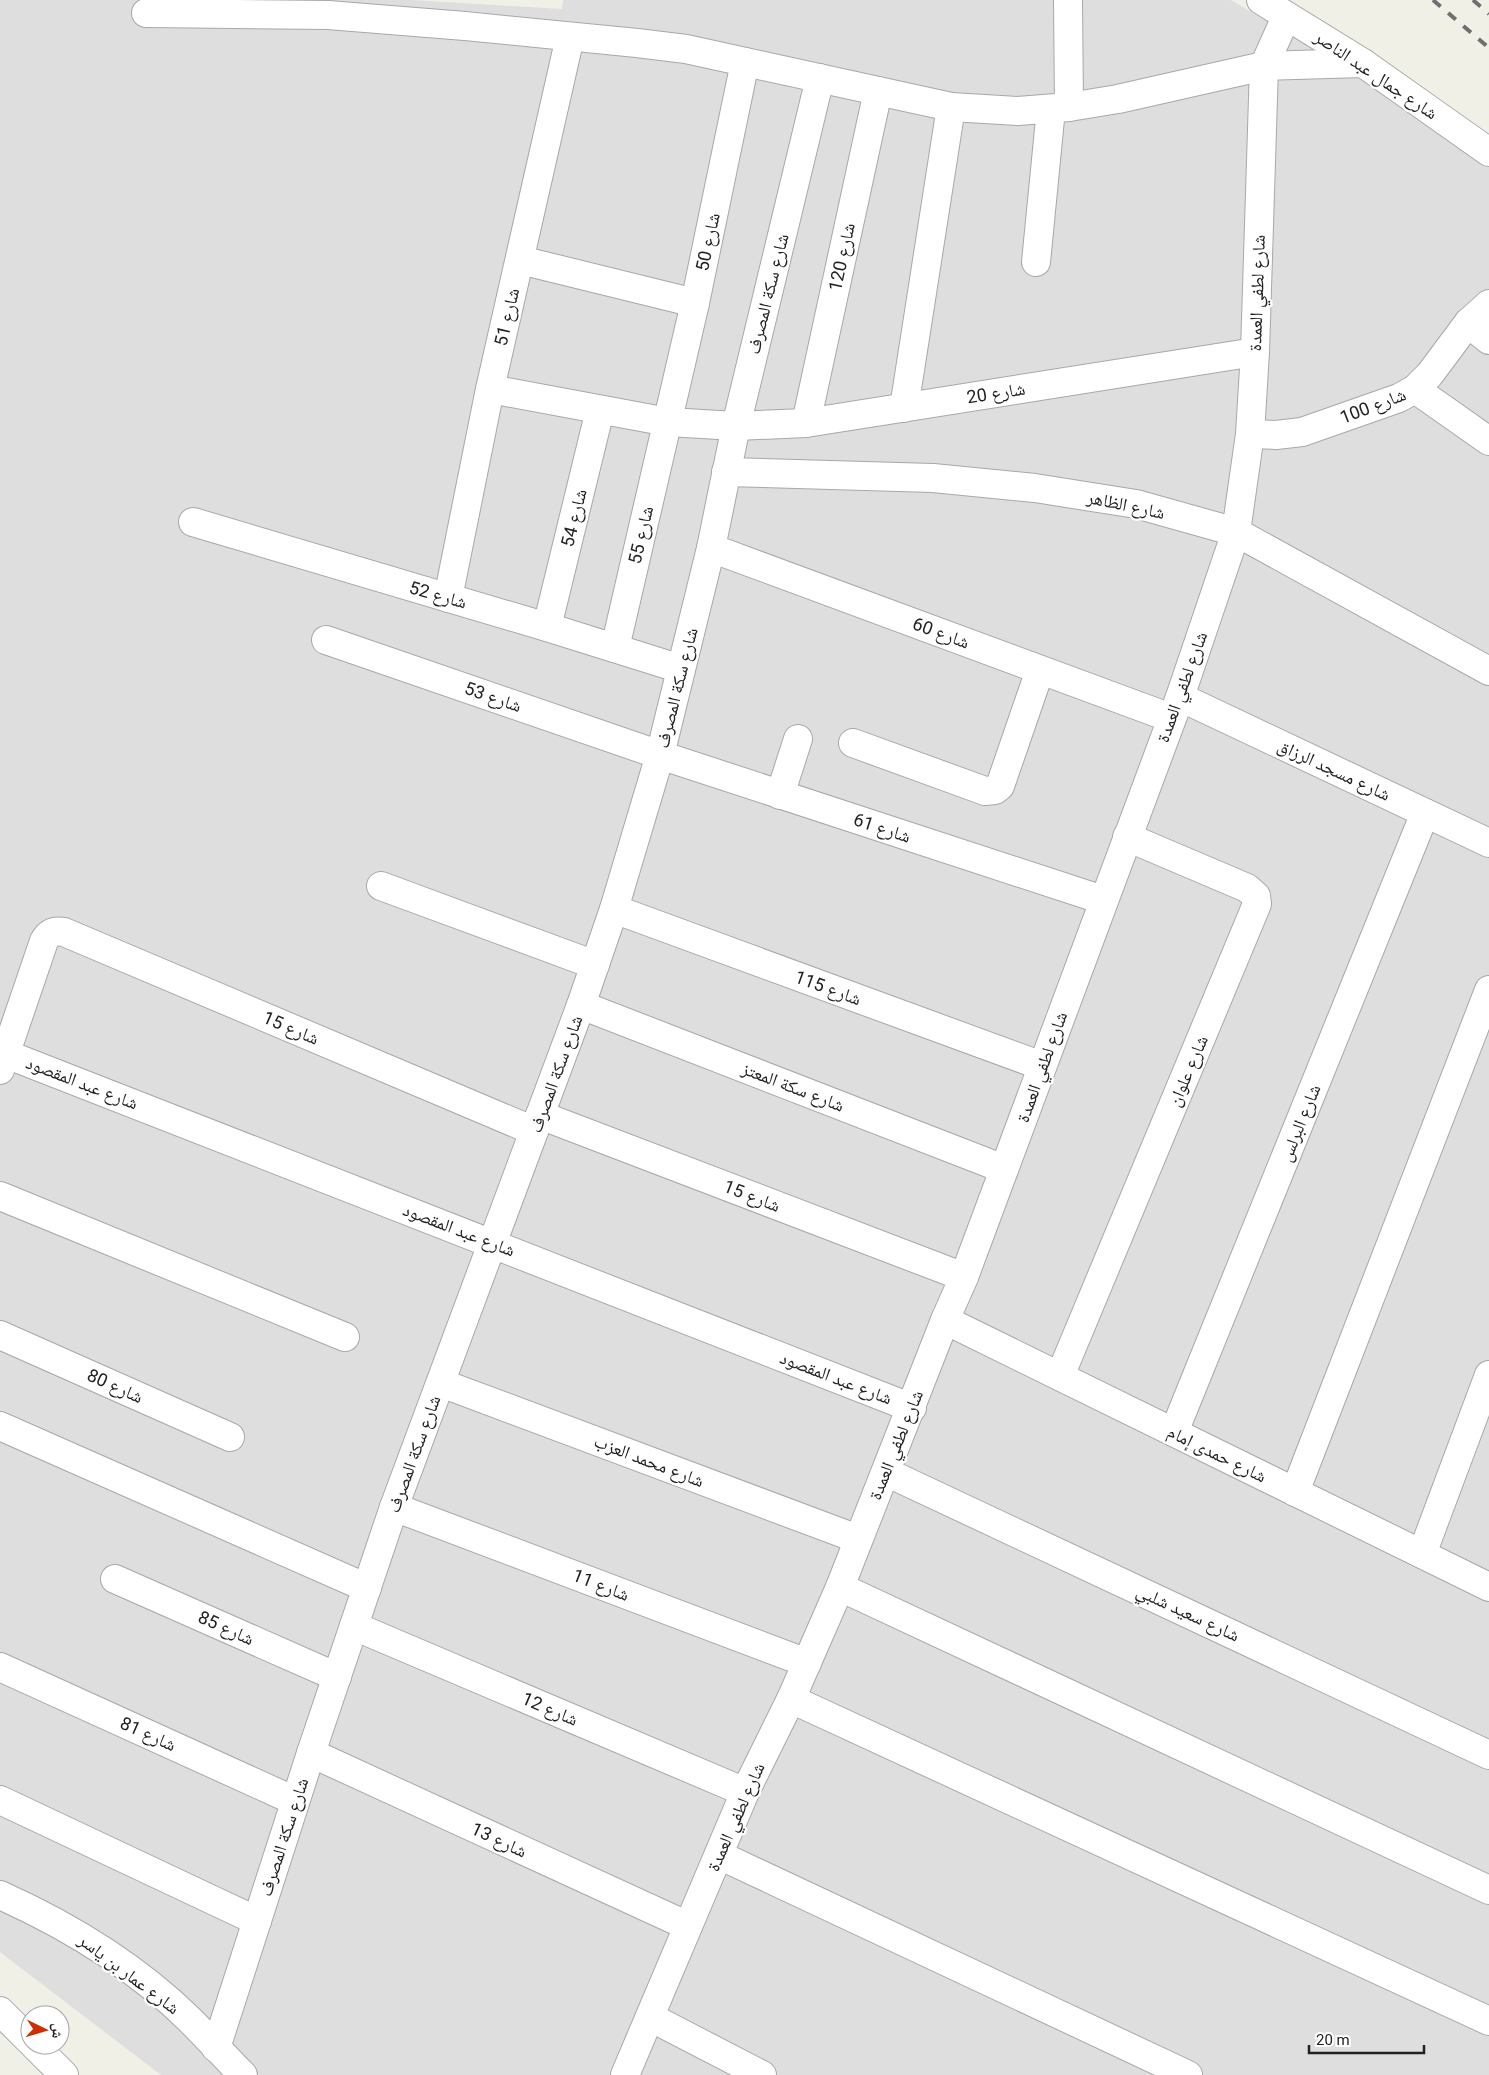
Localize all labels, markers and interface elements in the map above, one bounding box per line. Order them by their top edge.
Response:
street label: شارع جمال عبد الناصر [1309,25,1442,124]
street label: شارع 50 [691,211,725,273]
street label: شارع 120 [824,221,860,293]
street label: شارع سكة المصرف [742,231,794,357]
street label: شارع لطفي العمدة [1244,234,1274,352]
street label: شارع 51 [490,286,524,348]
street label: شارع 20 [965,378,1027,408]
street label: شارع 100 [1337,383,1409,429]
street label: شارع الظاهر [1084,486,1167,524]
street label: شارع 54 [556,487,592,549]
street label: شارع 55 [624,504,658,566]
street label: شارع 52 [407,576,469,614]
street label: شارع 60 [910,613,972,653]
street label: شارع سكة المصرف [651,625,703,751]
street label: شارع لطفي العمدة [1152,629,1216,747]
street label: شارع 53 [462,677,524,717]
street label: شارع مسجد الرزاق [1274,734,1394,806]
street label: شارع 61 [851,808,913,848]
street label: شارع 115 [792,966,864,1010]
street label: شارع 15 [260,1006,322,1050]
street label: شارع لطفي العمدة [1012,1009,1076,1127]
street label: شارع سكة المصرف [525,1012,587,1136]
street label: شارع علوان [1163,1032,1213,1110]
street label: شارع عبد المقصود [23,1052,141,1114]
street label: شارع سكة المعتز [738,1057,847,1117]
street label: شارع البرلس [1275,1081,1325,1165]
street label: شارع 15 [721,1175,783,1217]
street label: شارع عبد المقصود [400,1199,518,1261]
street label: شارع عبد المقصود [777,1347,895,1409]
street label: شارع 80 [84,1364,146,1408]
street label: شارع لطفي العمدة [864,1387,931,1504]
street label: شارع سكة المصرف [383,1392,445,1516]
street label: شارع حمدى إمام [1163,1421,1270,1488]
street label: شارع محمد العزب [591,1430,707,1492]
street label: شارع 11 [570,1564,632,1606]
street label: شارع سعيد شلبي [1131,1580,1243,1650]
street label: شارع 85 [195,1606,257,1650]
street label: شارع 12 [519,1687,581,1731]
street label: شارع 81 [117,1712,179,1756]
street label: شارع لطفي العمدة [702,1759,773,1876]
street label: شارع سكة المصرف [254,1775,314,1899]
street label: شارع 13 [468,1818,530,1862]
street label: شارع عمار بن ياسر [73,1928,184,2019]
north arrow [20,2005,70,2055]
scale bar [1309,2022,1424,2054]
text: ش [48,2023,67,2039]
text: 20 m [1316,2031,1350,2049]

